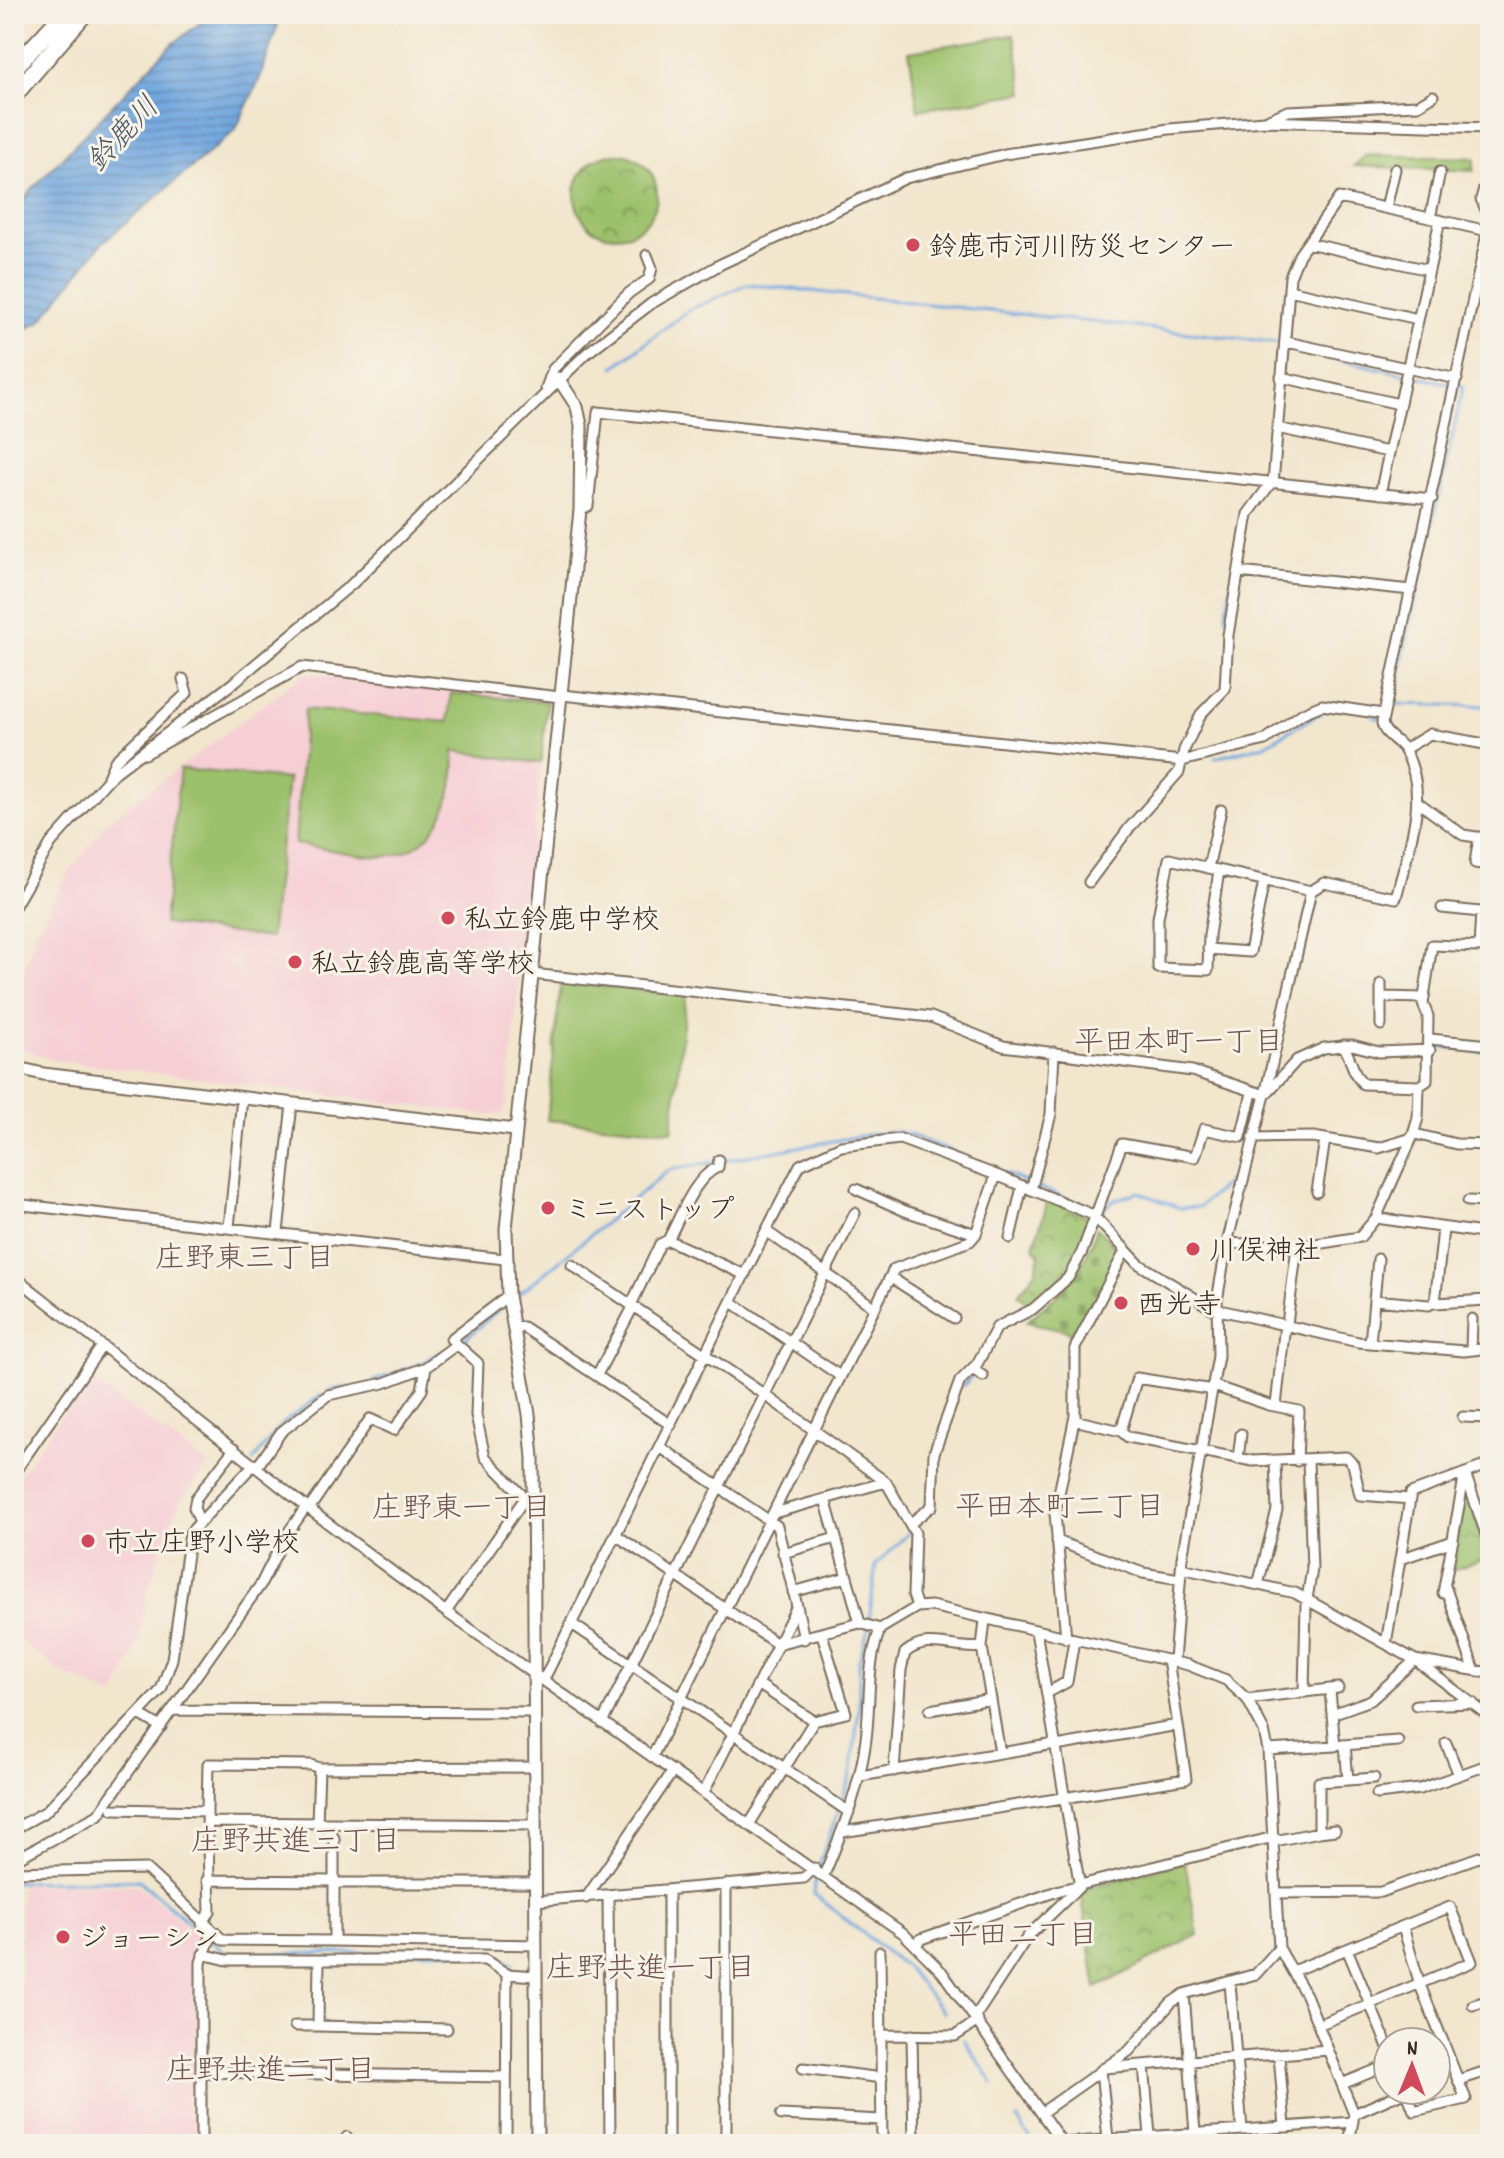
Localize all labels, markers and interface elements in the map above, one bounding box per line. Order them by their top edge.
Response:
water label: 鈴鹿川 [79,88,172,184]
place label: 鈴鹿市河川防災センター [929,230,1236,270]
marker: 鈴鹿市河川防災センター [904,236,922,254]
place label: 私立鈴鹿中学校 [464,903,660,943]
marker: 私立鈴鹿中学校 [439,909,457,927]
place label: 私立鈴鹿高等学校 [311,947,535,987]
marker: 私立鈴鹿高等学校 [286,953,304,971]
district label: 平田本町一丁目 [1074,1024,1284,1067]
place label: ミニストップ [564,1193,735,1233]
marker: ミニストップ [539,1199,557,1217]
place label: 川俣神社 [1209,1234,1321,1274]
district label: 庄野東三丁目 [155,1240,335,1283]
marker: 川俣神社 [1184,1240,1202,1258]
place label: 西光寺 [1137,1288,1221,1328]
marker: 西光寺 [1112,1294,1130,1312]
district label: 平田本町二丁目 [955,1489,1165,1532]
district label: 庄野東一丁目 [372,1490,552,1533]
place label: 市立庄野小学校 [104,1526,300,1566]
marker: 市立庄野小学校 [79,1532,97,1550]
district label: 庄野共進三丁目 [191,1823,401,1866]
district label: 平田二丁目 [948,1917,1098,1960]
place label: ジョーシン [79,1922,220,1962]
marker: ジョーシン [54,1928,72,1946]
district label: 庄野共進一丁目 [546,1950,756,1993]
north arrow [1372,2026,1452,2106]
text: N [1407,2034,1418,2065]
district label: 庄野共進二丁目 [166,2052,376,2095]

